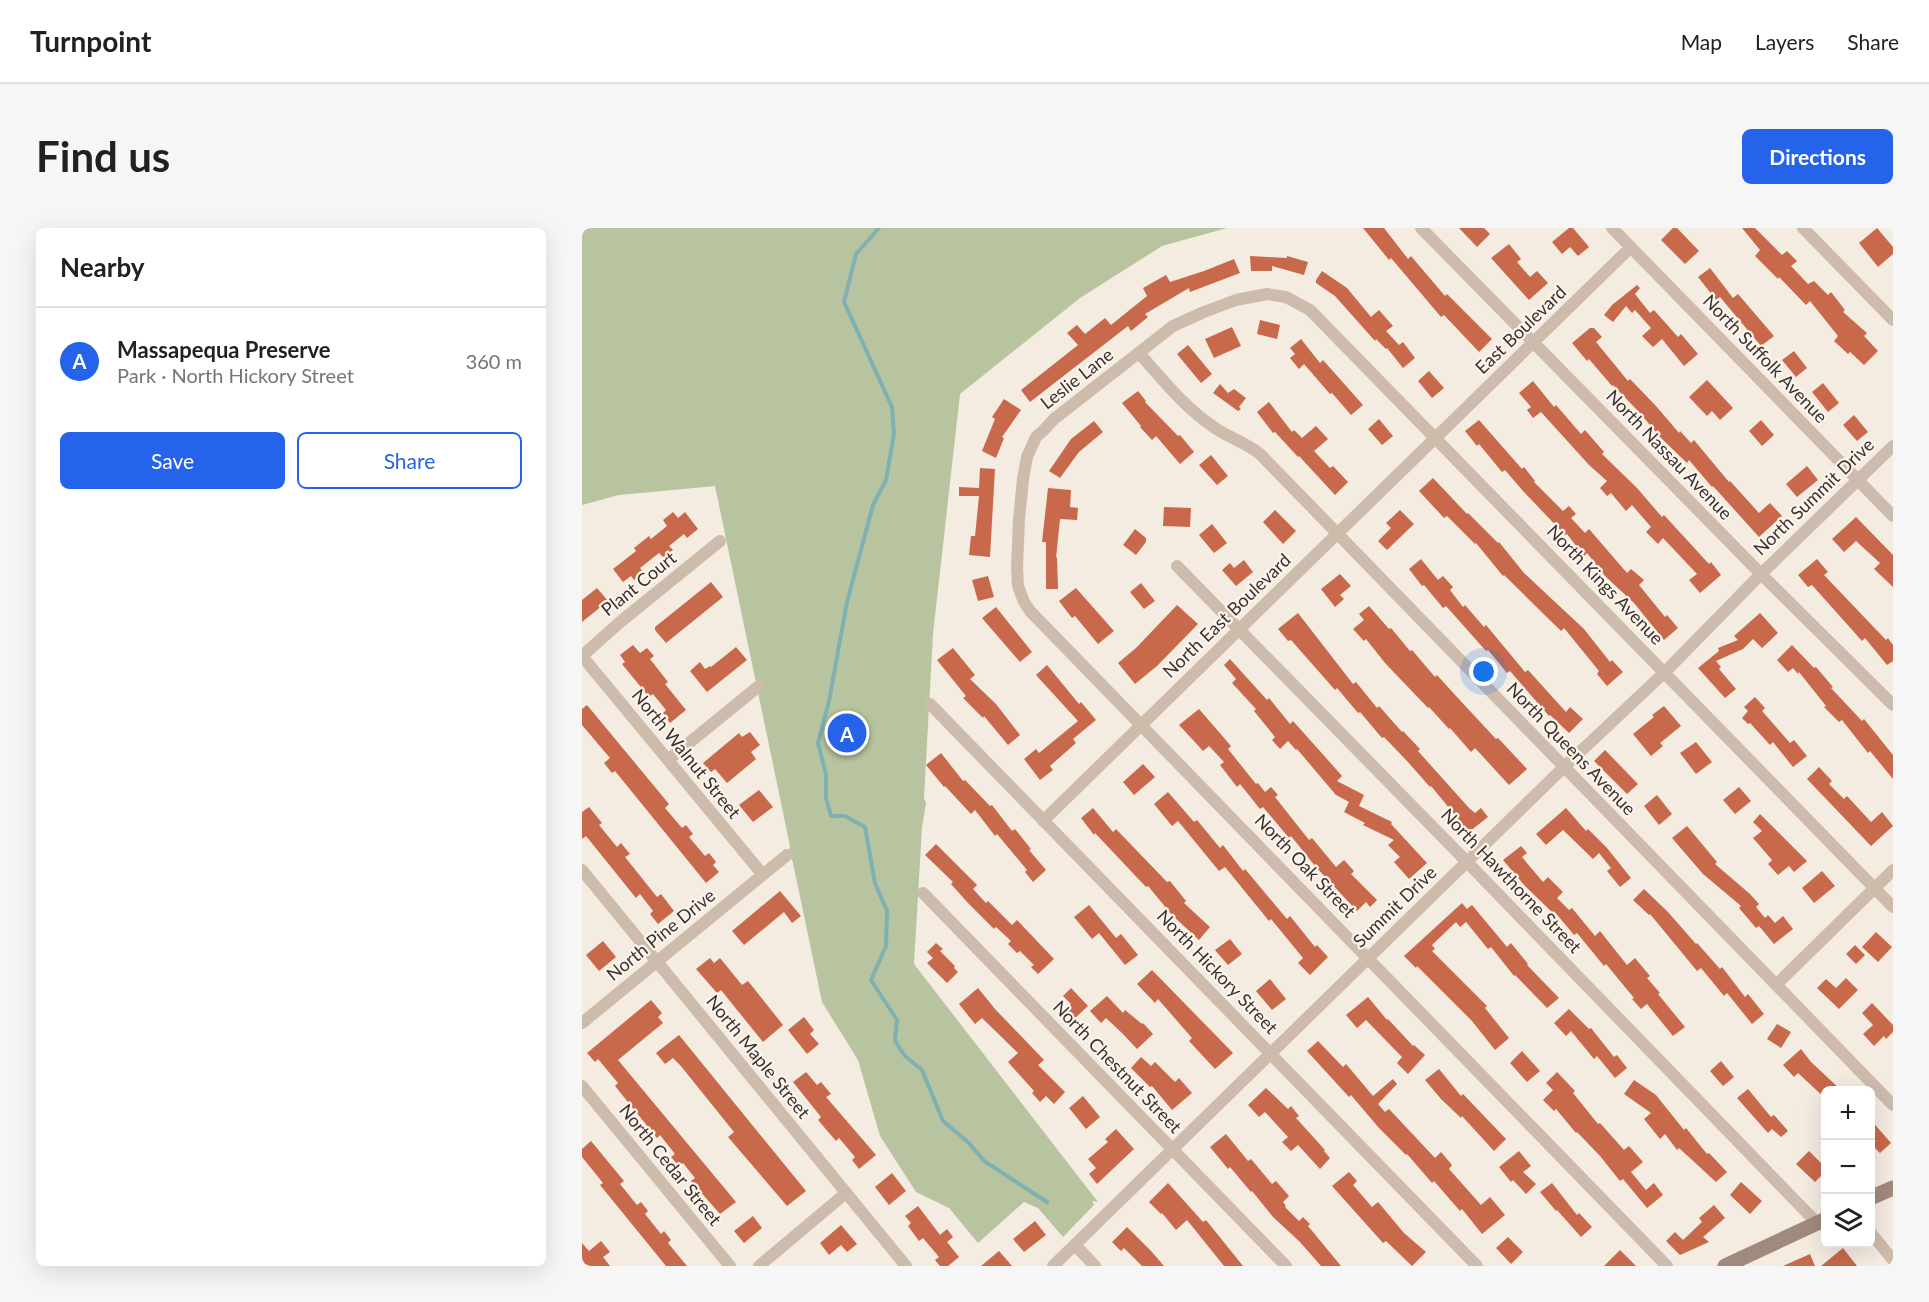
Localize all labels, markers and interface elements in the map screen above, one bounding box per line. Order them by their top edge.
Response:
text: Turnpoint [30,24,151,58]
text: Map [1681,29,1722,54]
text: Layers [1755,29,1814,54]
text: Share [1847,29,1899,54]
button: Directions [1742,129,1893,184]
text: Find us [36,131,170,181]
text: Nearby [60,251,145,283]
street label: East Boulevard [1470,280,1570,378]
street label: North Suffolk Avenue [1699,290,1833,427]
text: Massapequa Preserve [117,336,331,363]
street label: Leslie Lane [1036,343,1117,413]
text: A [73,349,86,373]
text: 360 m [466,349,522,373]
text: Park · North Hickory Street [117,363,354,387]
street label: North Nassau Avenue [1602,385,1737,524]
button: Save [60,432,285,489]
button: Share [297,432,522,489]
street label: North Summit Drive [1749,433,1878,559]
street label: North Kings Avenue [1543,520,1669,649]
street label: Plant Court [596,546,681,620]
street label: North East Boulevard [1158,549,1295,682]
your location [1469,657,1498,686]
street label: North Queens Avenue [1503,677,1641,819]
street label: North Walnut Street [628,684,746,823]
pin: A [828,710,866,756]
street label: North Hawthorne Street [1437,803,1587,958]
street label: North Oak Street [1251,809,1361,922]
street label: Summit Drive [1348,861,1441,952]
street label: North Pine Drive [602,884,719,985]
street label: North Hickory Street [1153,905,1283,1038]
street label: North Maple Street [702,990,816,1123]
street label: North Chestnut Street [1049,995,1187,1138]
map controls [1821,1086,1875,1248]
button: + [1821,1086,1875,1140]
street label: North Cedar Street [615,1099,727,1230]
button: − [1821,1140,1875,1194]
button: layers [1821,1194,1875,1248]

